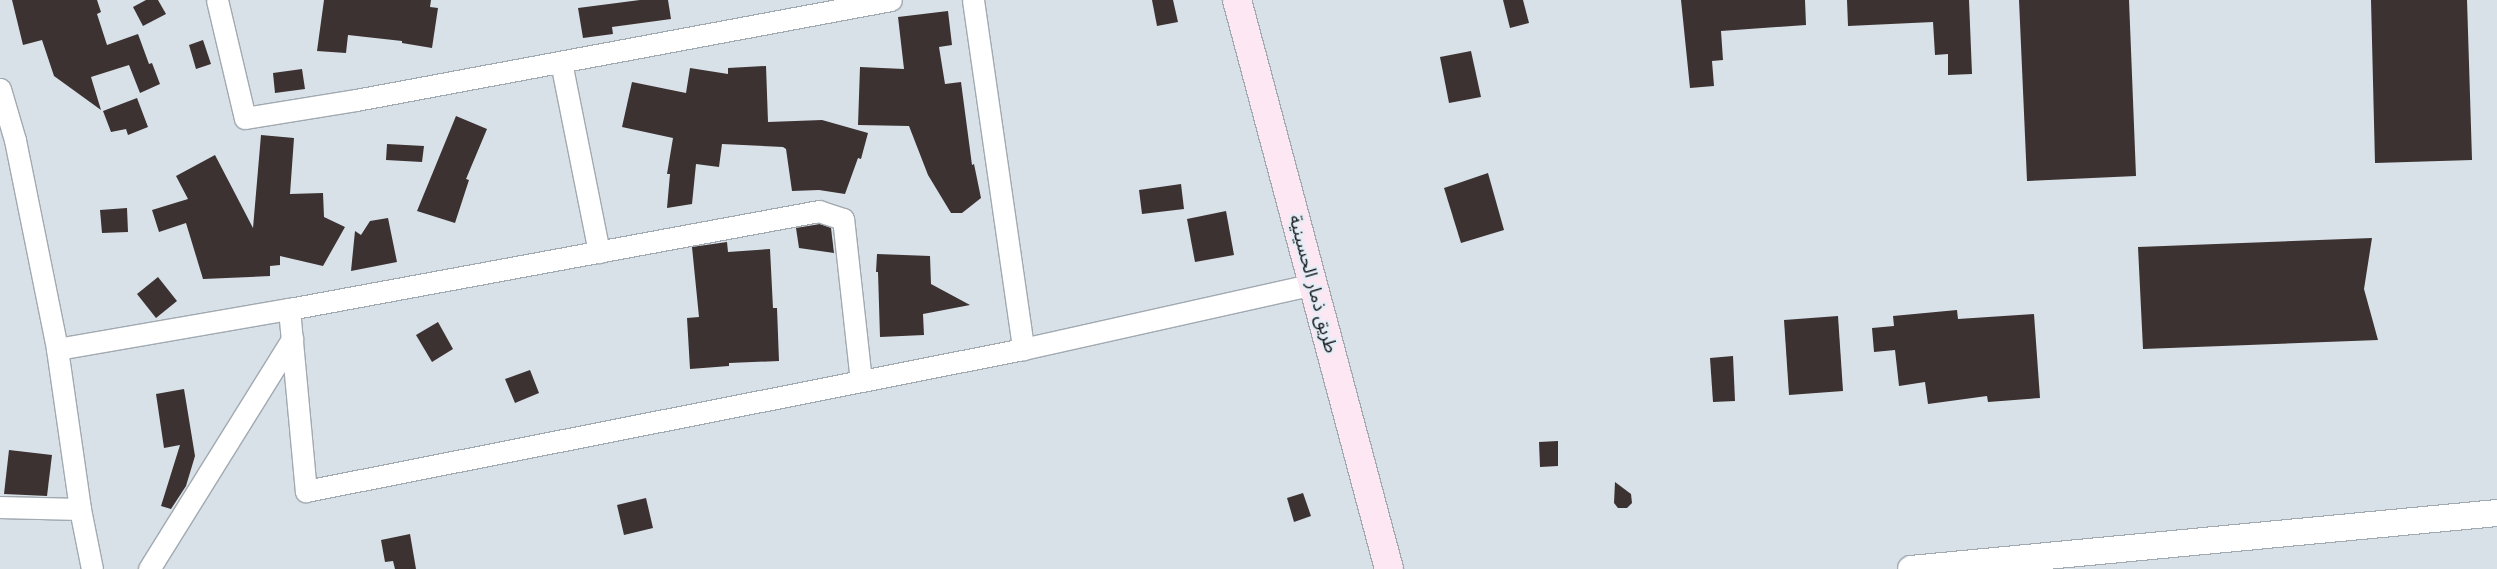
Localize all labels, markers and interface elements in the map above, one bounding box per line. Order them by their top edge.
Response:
street label: طريق ذمار الحسينية [1284,212,1342,356]

